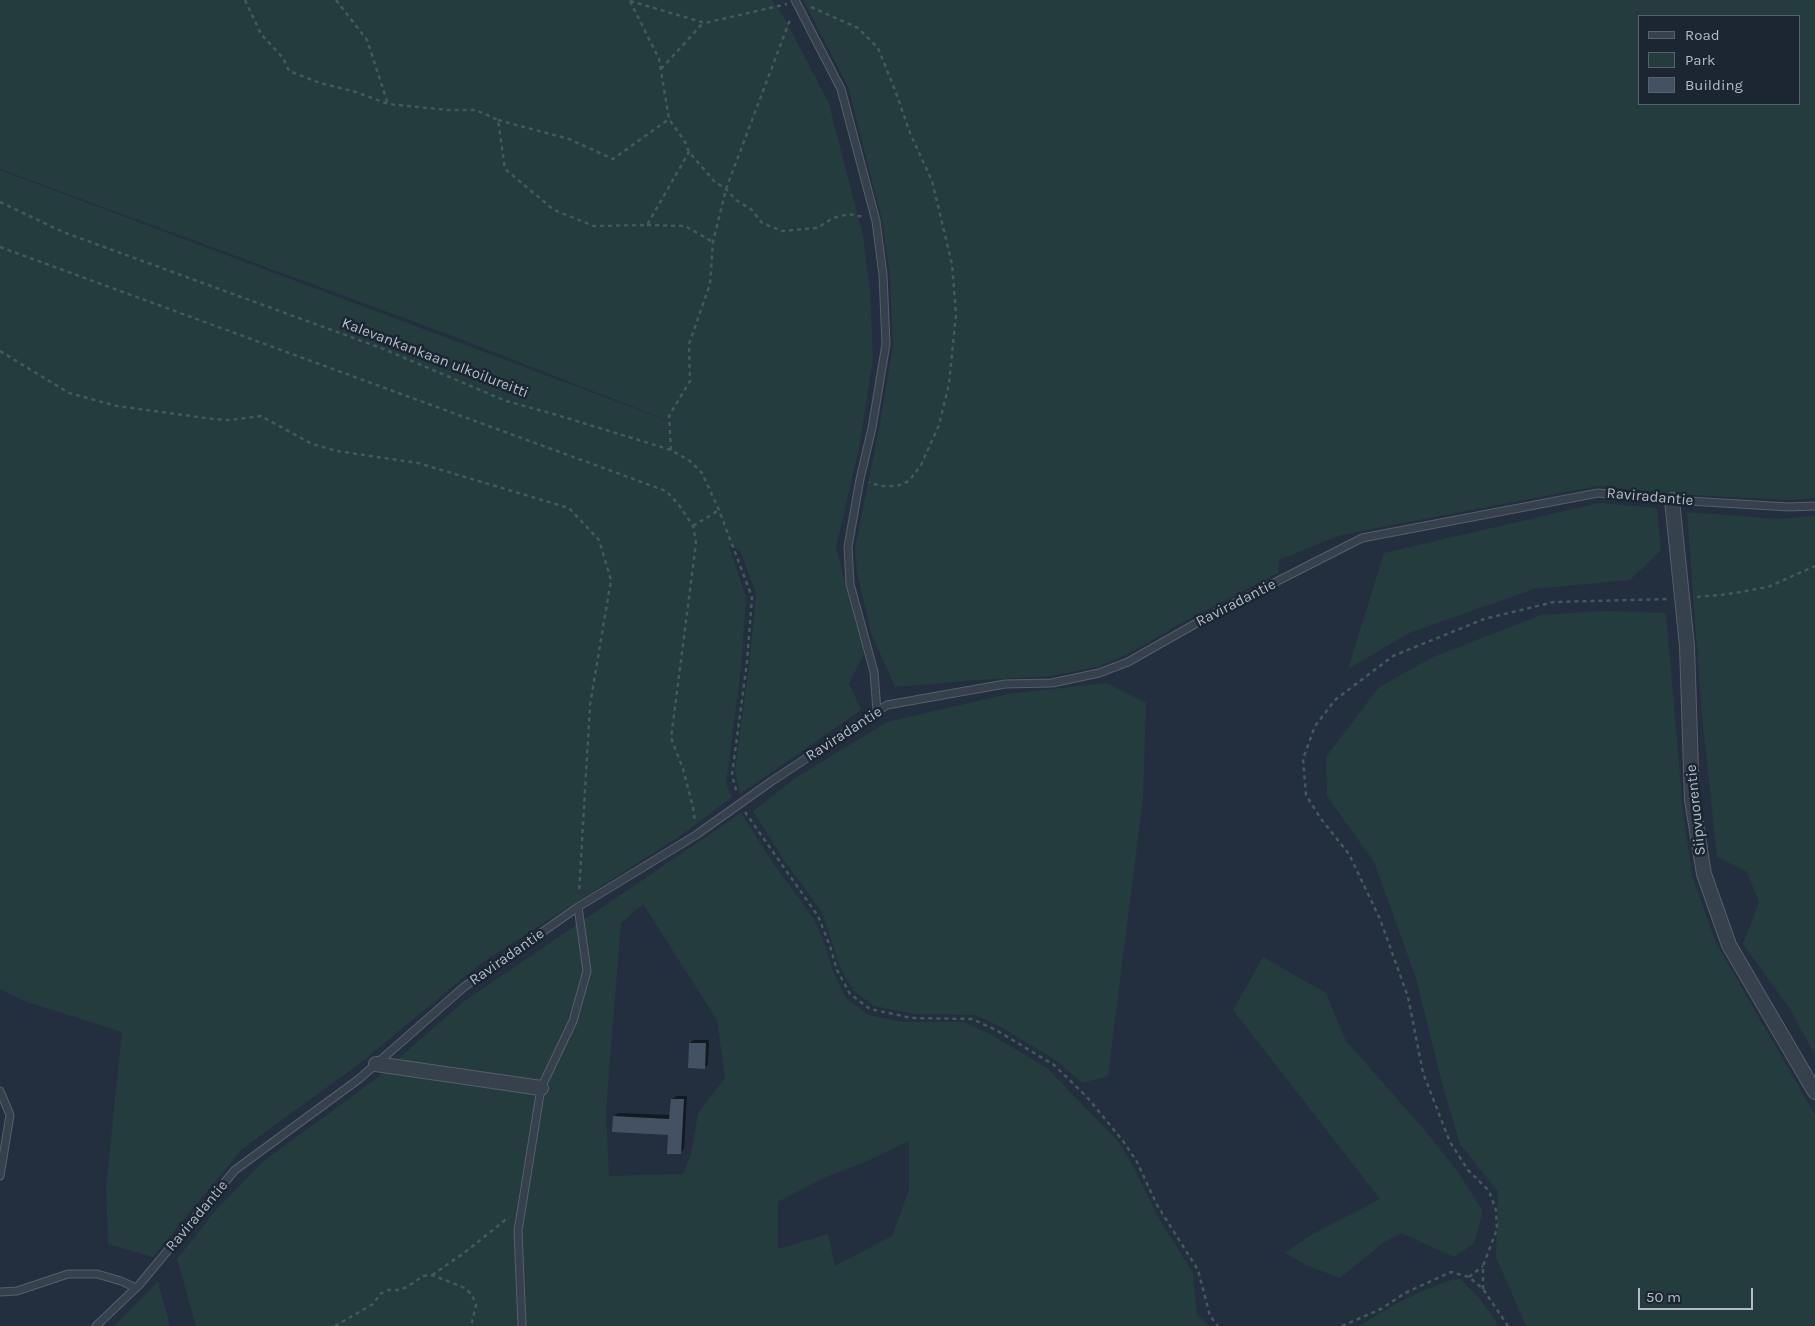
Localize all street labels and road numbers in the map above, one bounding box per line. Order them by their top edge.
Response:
street label: Kalevankankaan ulkoilureitti [339,314,531,402]
street label: Raviradantie [1606,484,1694,510]
street label: Raviradantie [1193,575,1279,631]
street label: Raviradantie [803,703,885,765]
street label: Siipvuorentie [1682,764,1710,856]
street label: Raviradantie [466,925,548,989]
street label: Raviradantie [162,1177,232,1255]

